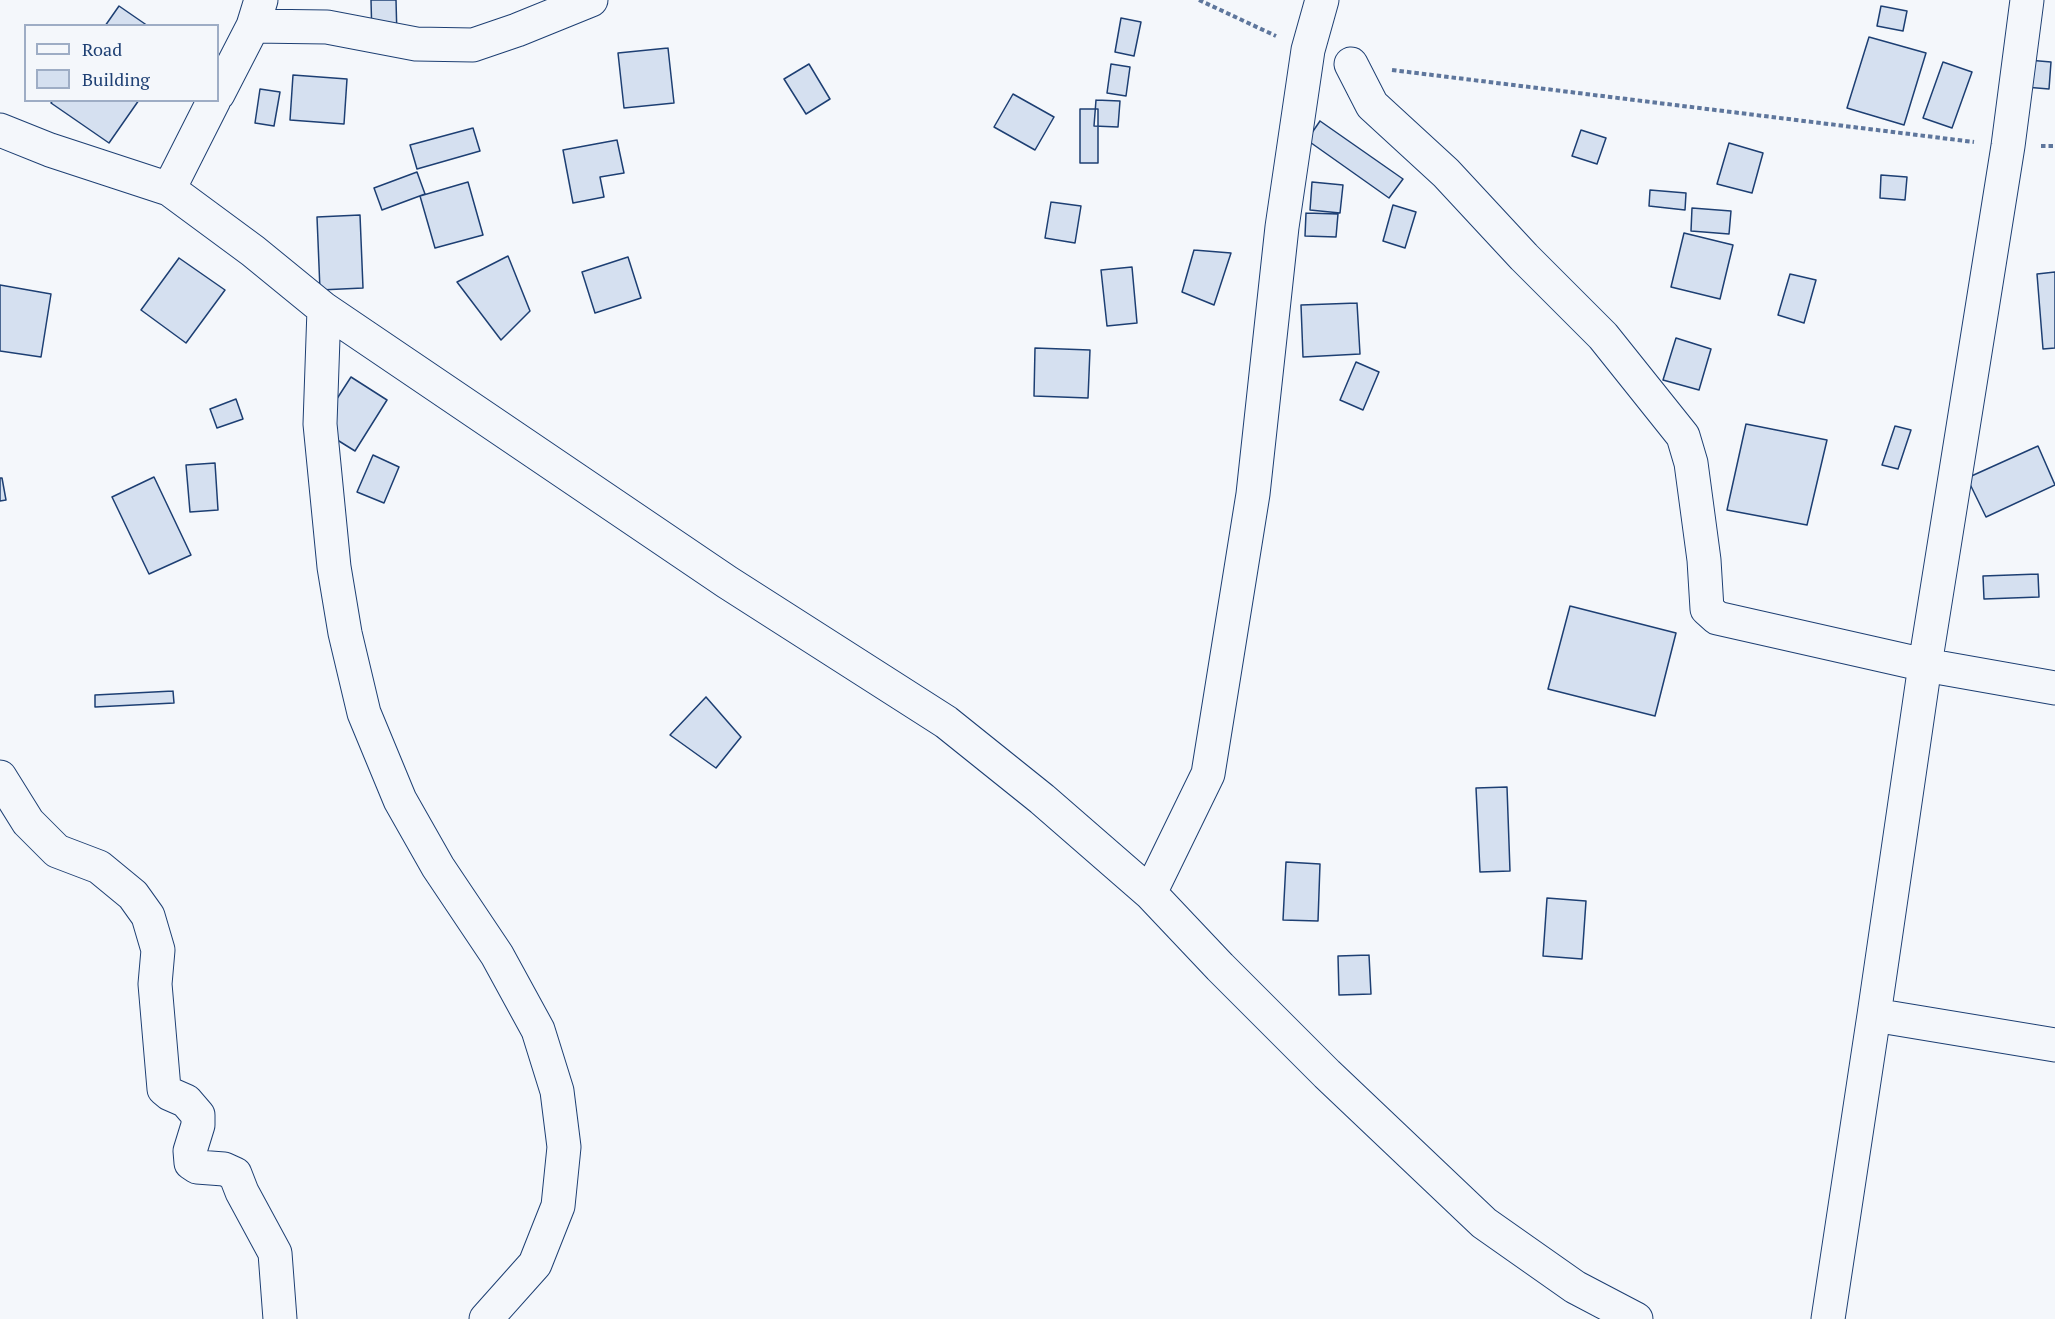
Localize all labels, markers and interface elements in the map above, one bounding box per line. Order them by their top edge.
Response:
legend [24,24,219,102]
text: Road [82,37,122,61]
text: Building [82,67,150,91]

